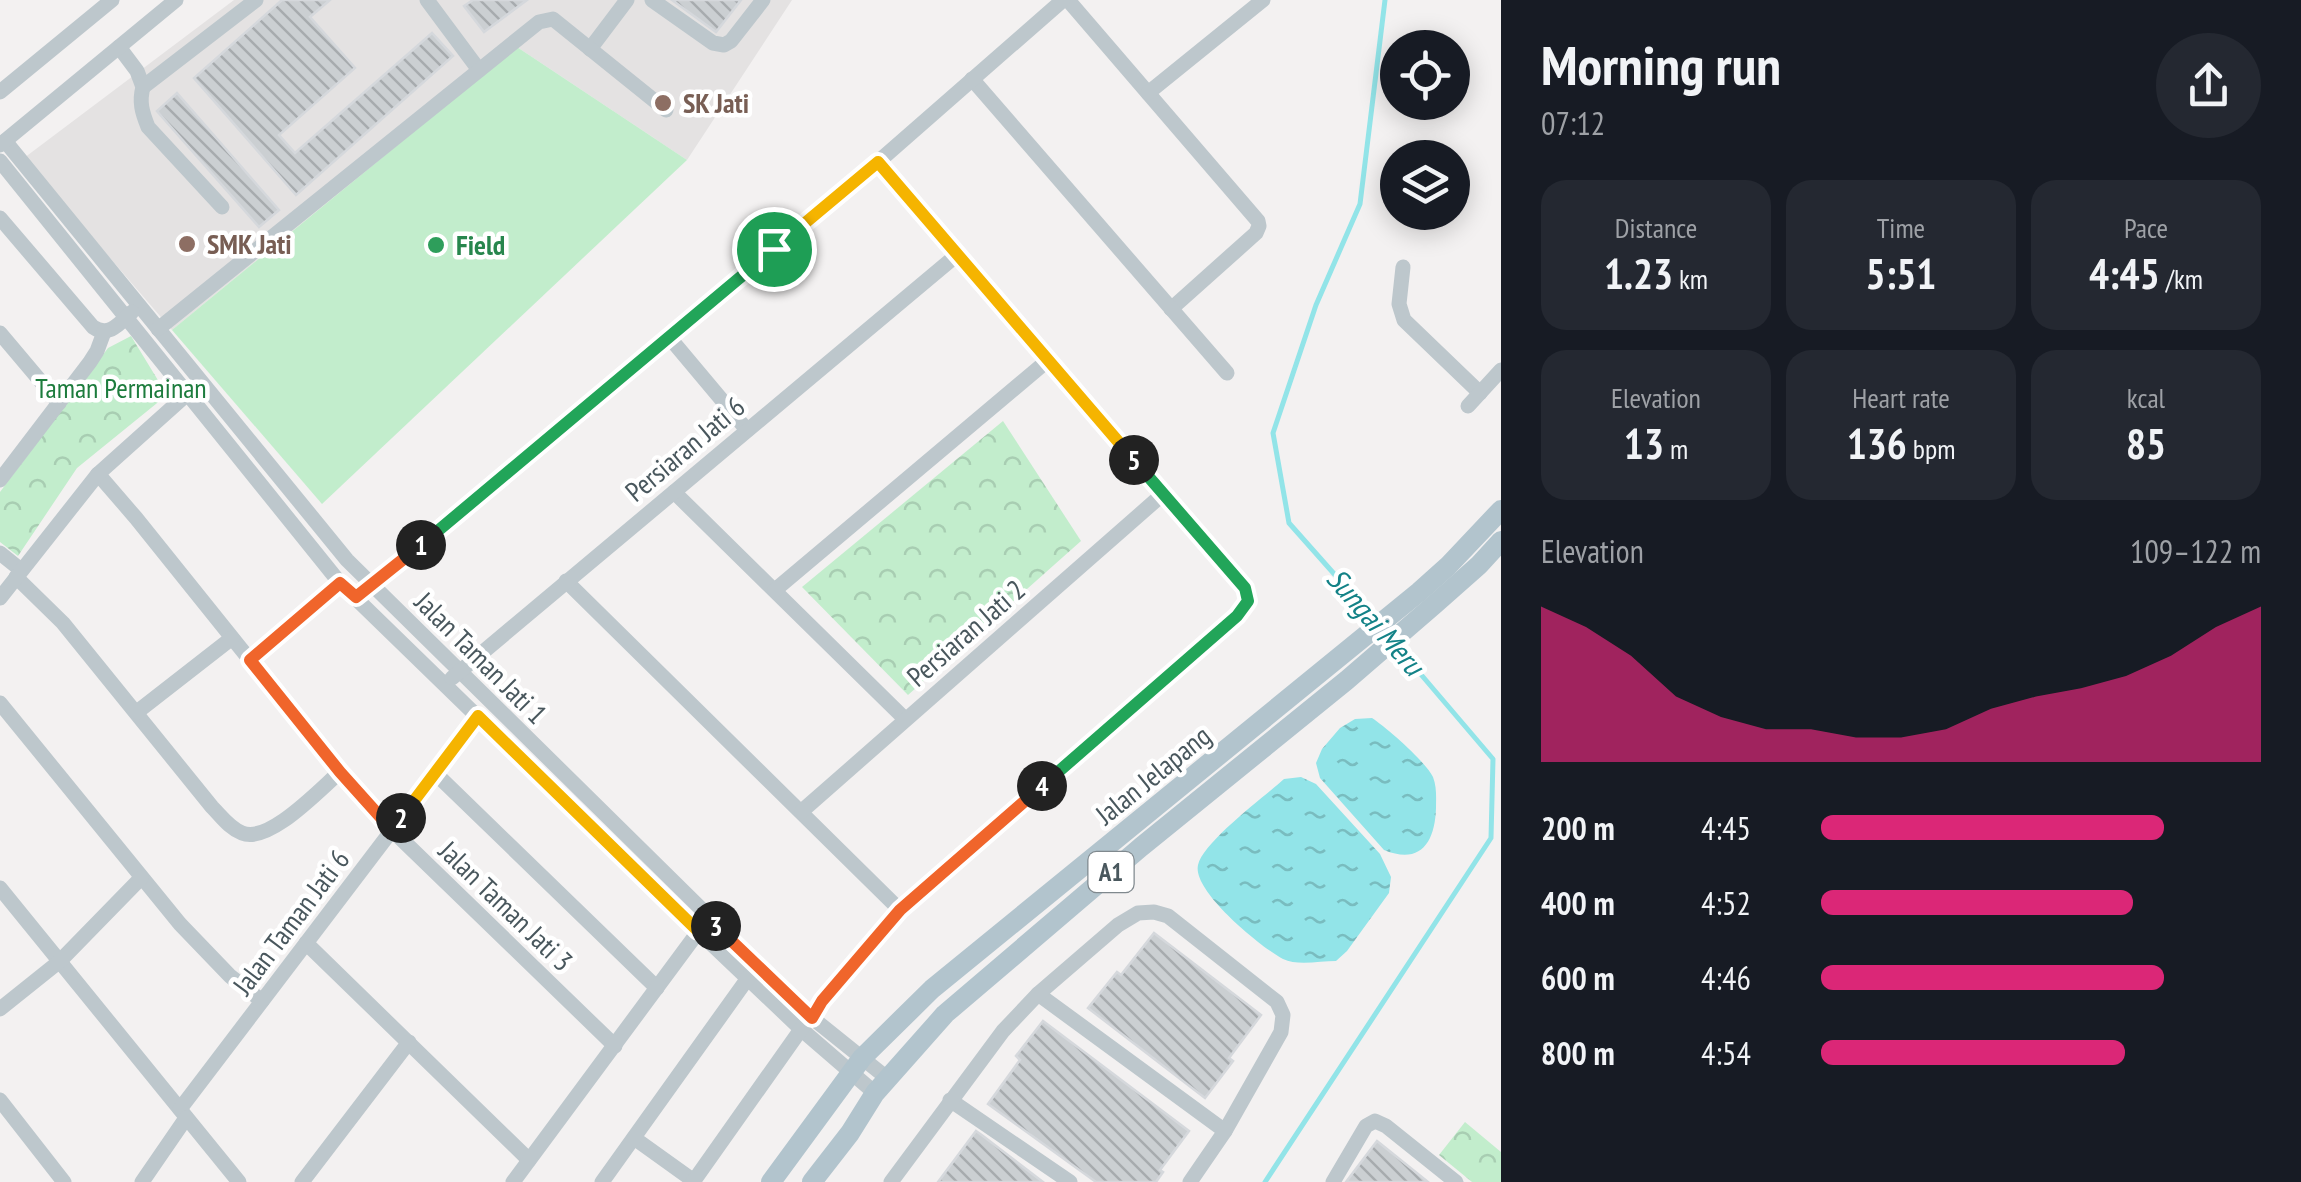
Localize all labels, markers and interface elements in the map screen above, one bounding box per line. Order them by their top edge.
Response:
text: Morning run [1541,29,1781,100]
map controls [1380,30,1470,230]
button: locate [1380,30,1470,120]
button: share [2156,33,2261,138]
place label: SK Jati [683,84,749,121]
marker: SK Jati [652,92,674,114]
text: 07:12 [1541,102,1605,144]
button: layers [1380,140,1470,230]
pin [732,207,817,292]
text: Distance [1615,209,1697,246]
text: Time [1877,209,1925,246]
text: Pace [2124,209,2168,246]
icon: arrive [747,222,802,277]
place label: SMK Jati [207,225,292,262]
place label: Field [456,226,505,263]
marker: SMK Jati [176,233,198,255]
marker: Field [425,234,447,256]
text: 1.23 [1604,246,1673,301]
text: 5:51 [1866,246,1936,301]
text: 4:45 [2089,246,2160,301]
text: km [1673,260,1708,297]
text: /km [2160,260,2203,297]
park label: Taman Permainan [35,369,207,406]
text: Elevation [1611,379,1701,416]
text: Heart rate [1852,379,1950,416]
text: kcal [2127,379,2165,416]
street label: Persiaran Jati 6 [617,388,752,509]
text: 13 [1624,416,1664,471]
text: 136 [1847,416,1907,471]
text: 85 [2126,416,2166,471]
text: m [1664,430,1688,467]
text: bpm [1907,430,1955,467]
pin: 5 [1109,435,1159,485]
text: 5 [1127,441,1141,478]
pin: 1 [396,520,446,570]
text: 1 [414,526,428,563]
text: Elevation [1541,530,1644,572]
text: 109–122 m [2130,530,2261,572]
water label: Sungai Meru [1319,559,1435,684]
street label: Persiaran Jati 2 [899,571,1033,694]
street label: Jalan Taman Jati 1 [407,583,555,732]
street label: Jalan Jelapang [1087,717,1218,833]
pin: 4 [1017,761,1067,811]
text: 4 [1035,767,1049,804]
pin: 2 [376,793,426,843]
text: 2 [394,799,408,836]
text: 200 m [1541,807,1615,849]
text: 4:45 [1701,807,1751,849]
street label: Jalan Taman Jati 3 [431,832,581,979]
street label: Jalan Taman Jati 6 [223,842,357,1002]
road number: A1 [1088,852,1134,892]
text: 400 m [1541,882,1615,924]
text: 4:52 [1701,882,1751,924]
pin: 3 [691,901,741,951]
text: 3 [709,907,723,944]
text: 600 m [1541,957,1615,999]
text: 4:46 [1701,957,1751,999]
text: 800 m [1541,1032,1615,1074]
text: 4:54 [1701,1032,1751,1074]

